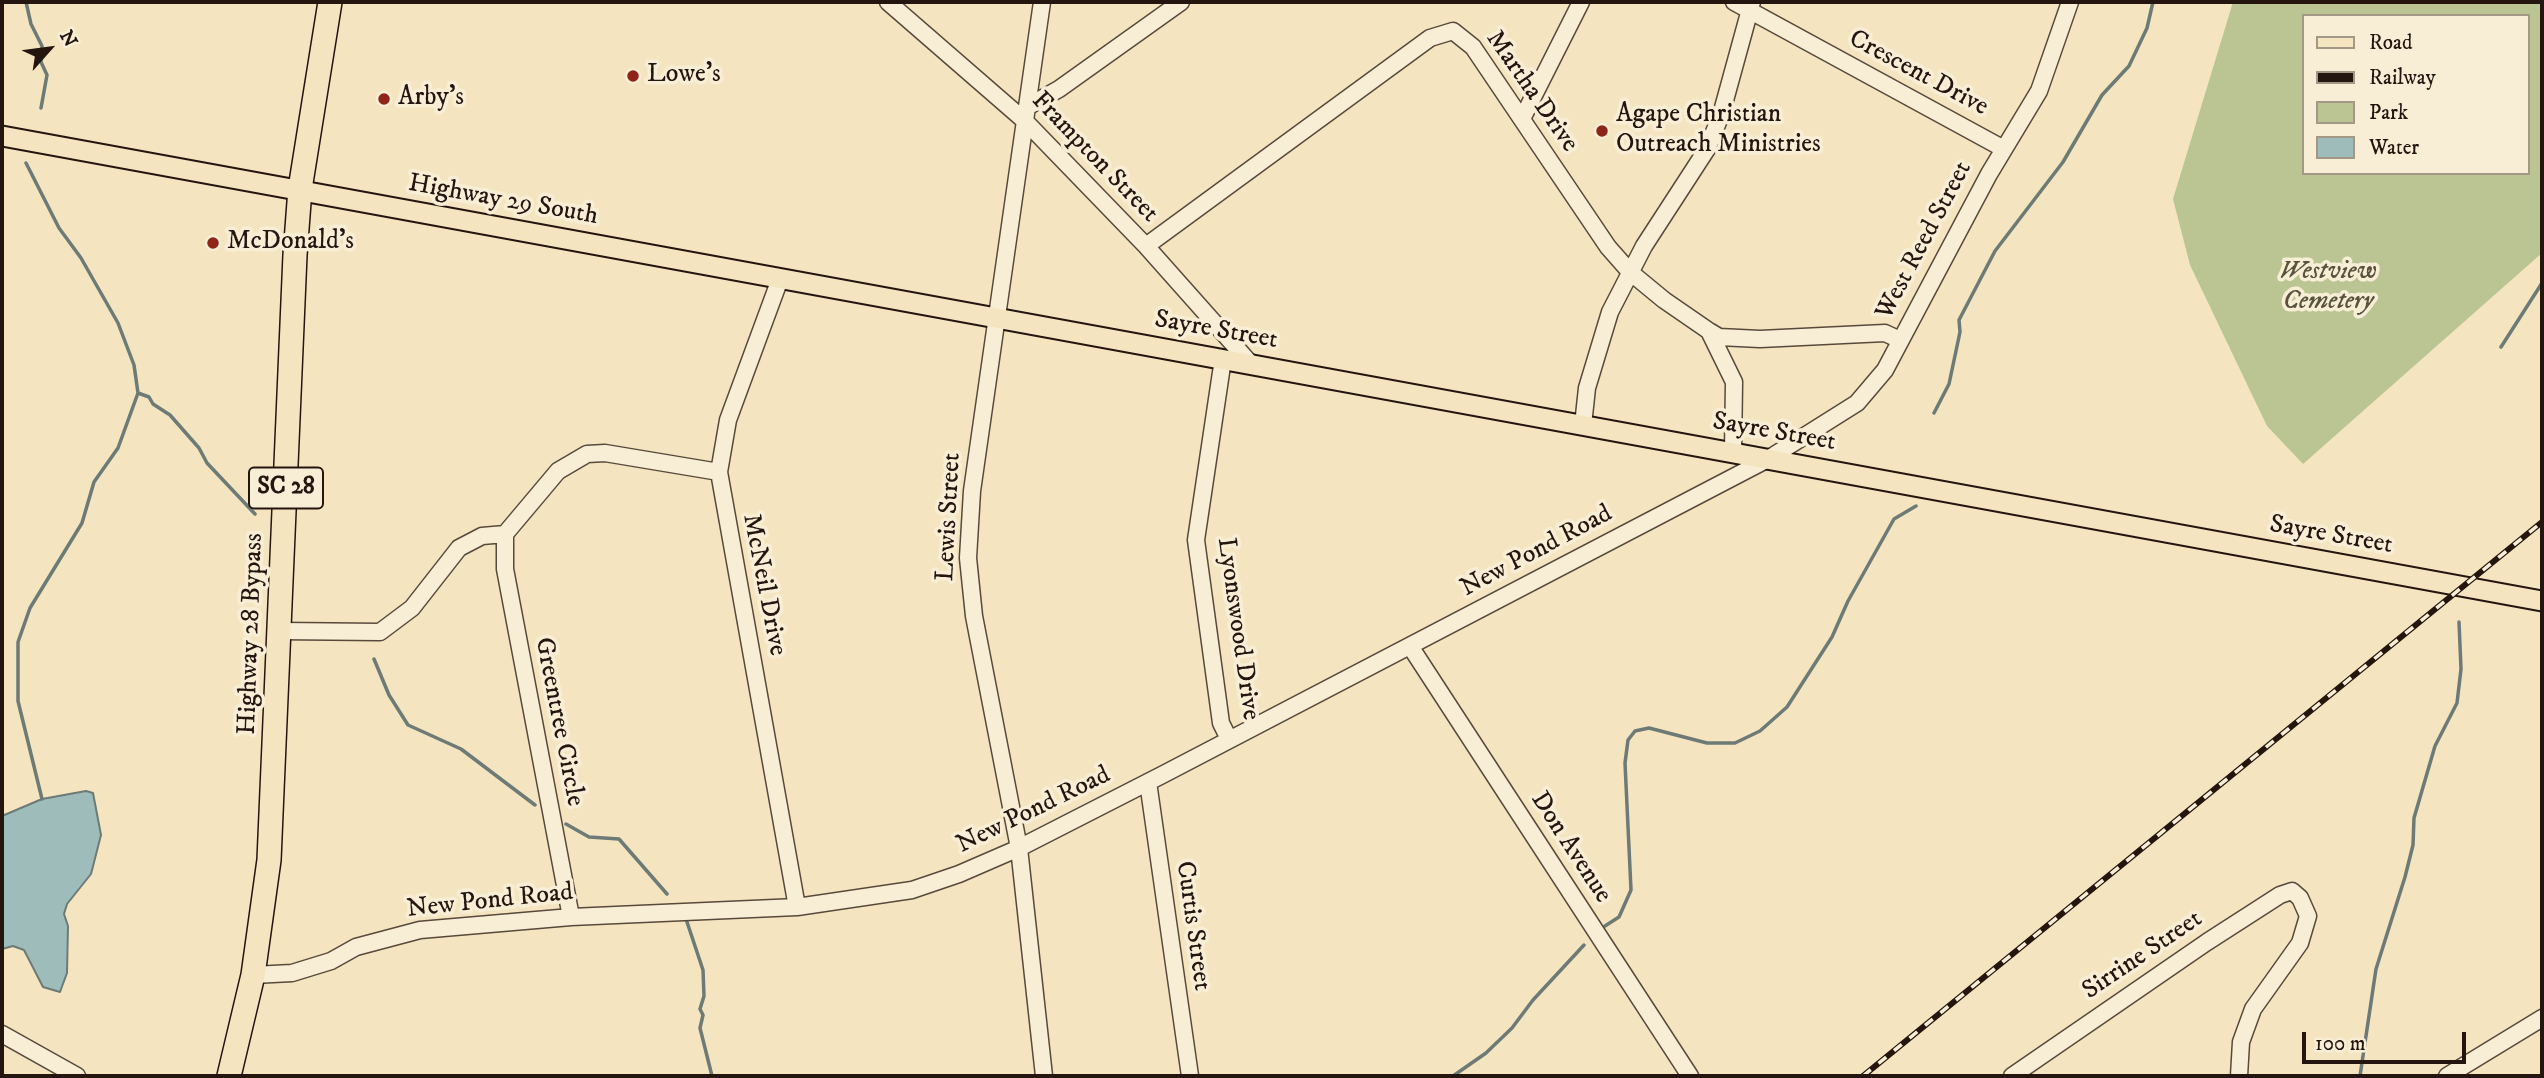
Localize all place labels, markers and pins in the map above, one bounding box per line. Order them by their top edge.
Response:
place label: Lowe's [647,60,721,92]
marker: Lowe's [625,68,641,84]
place label: Arby's [398,83,464,115]
marker: Arby's [376,91,392,107]
place label: Agape Christian Outreach Ministries [1616,100,1821,162]
marker: Agape Christian Outreach Ministries [1594,123,1610,139]
place label: McDonald's [227,227,354,259]
marker: McDonald's [205,235,221,251]

